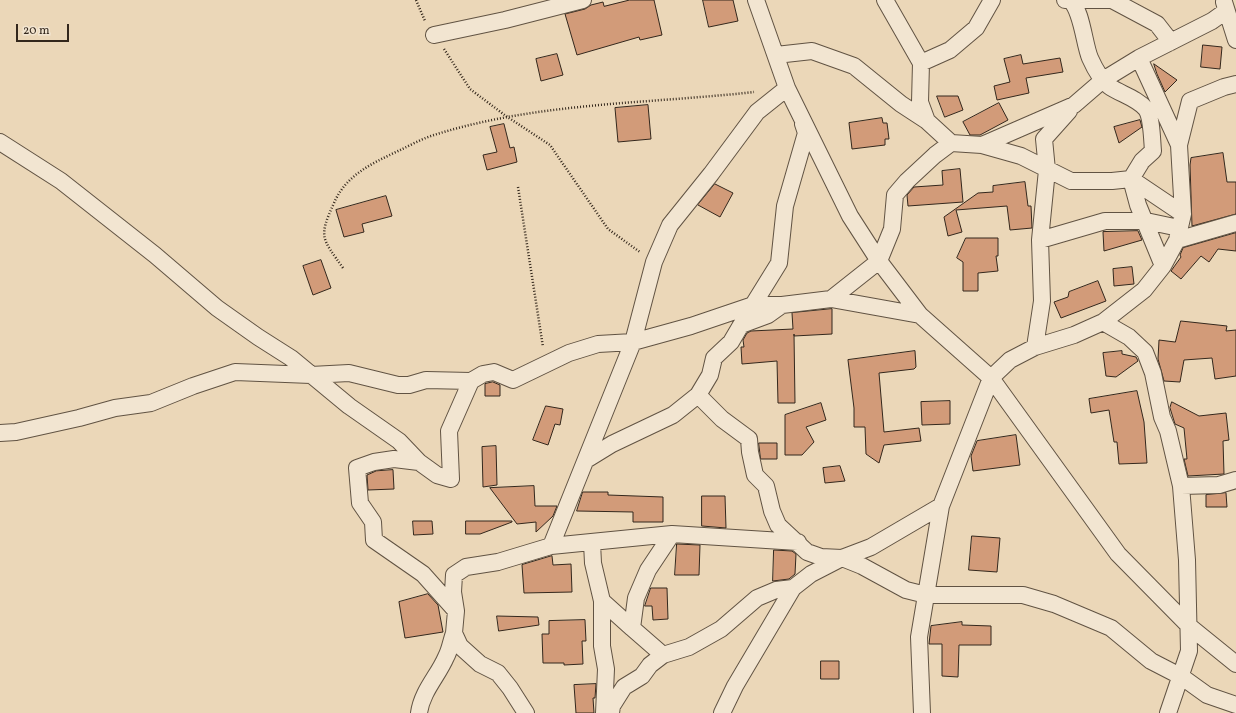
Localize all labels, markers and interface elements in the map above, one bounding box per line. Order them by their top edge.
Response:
scale bar [18,16,71,42]
text: 20 m [23,23,50,39]

